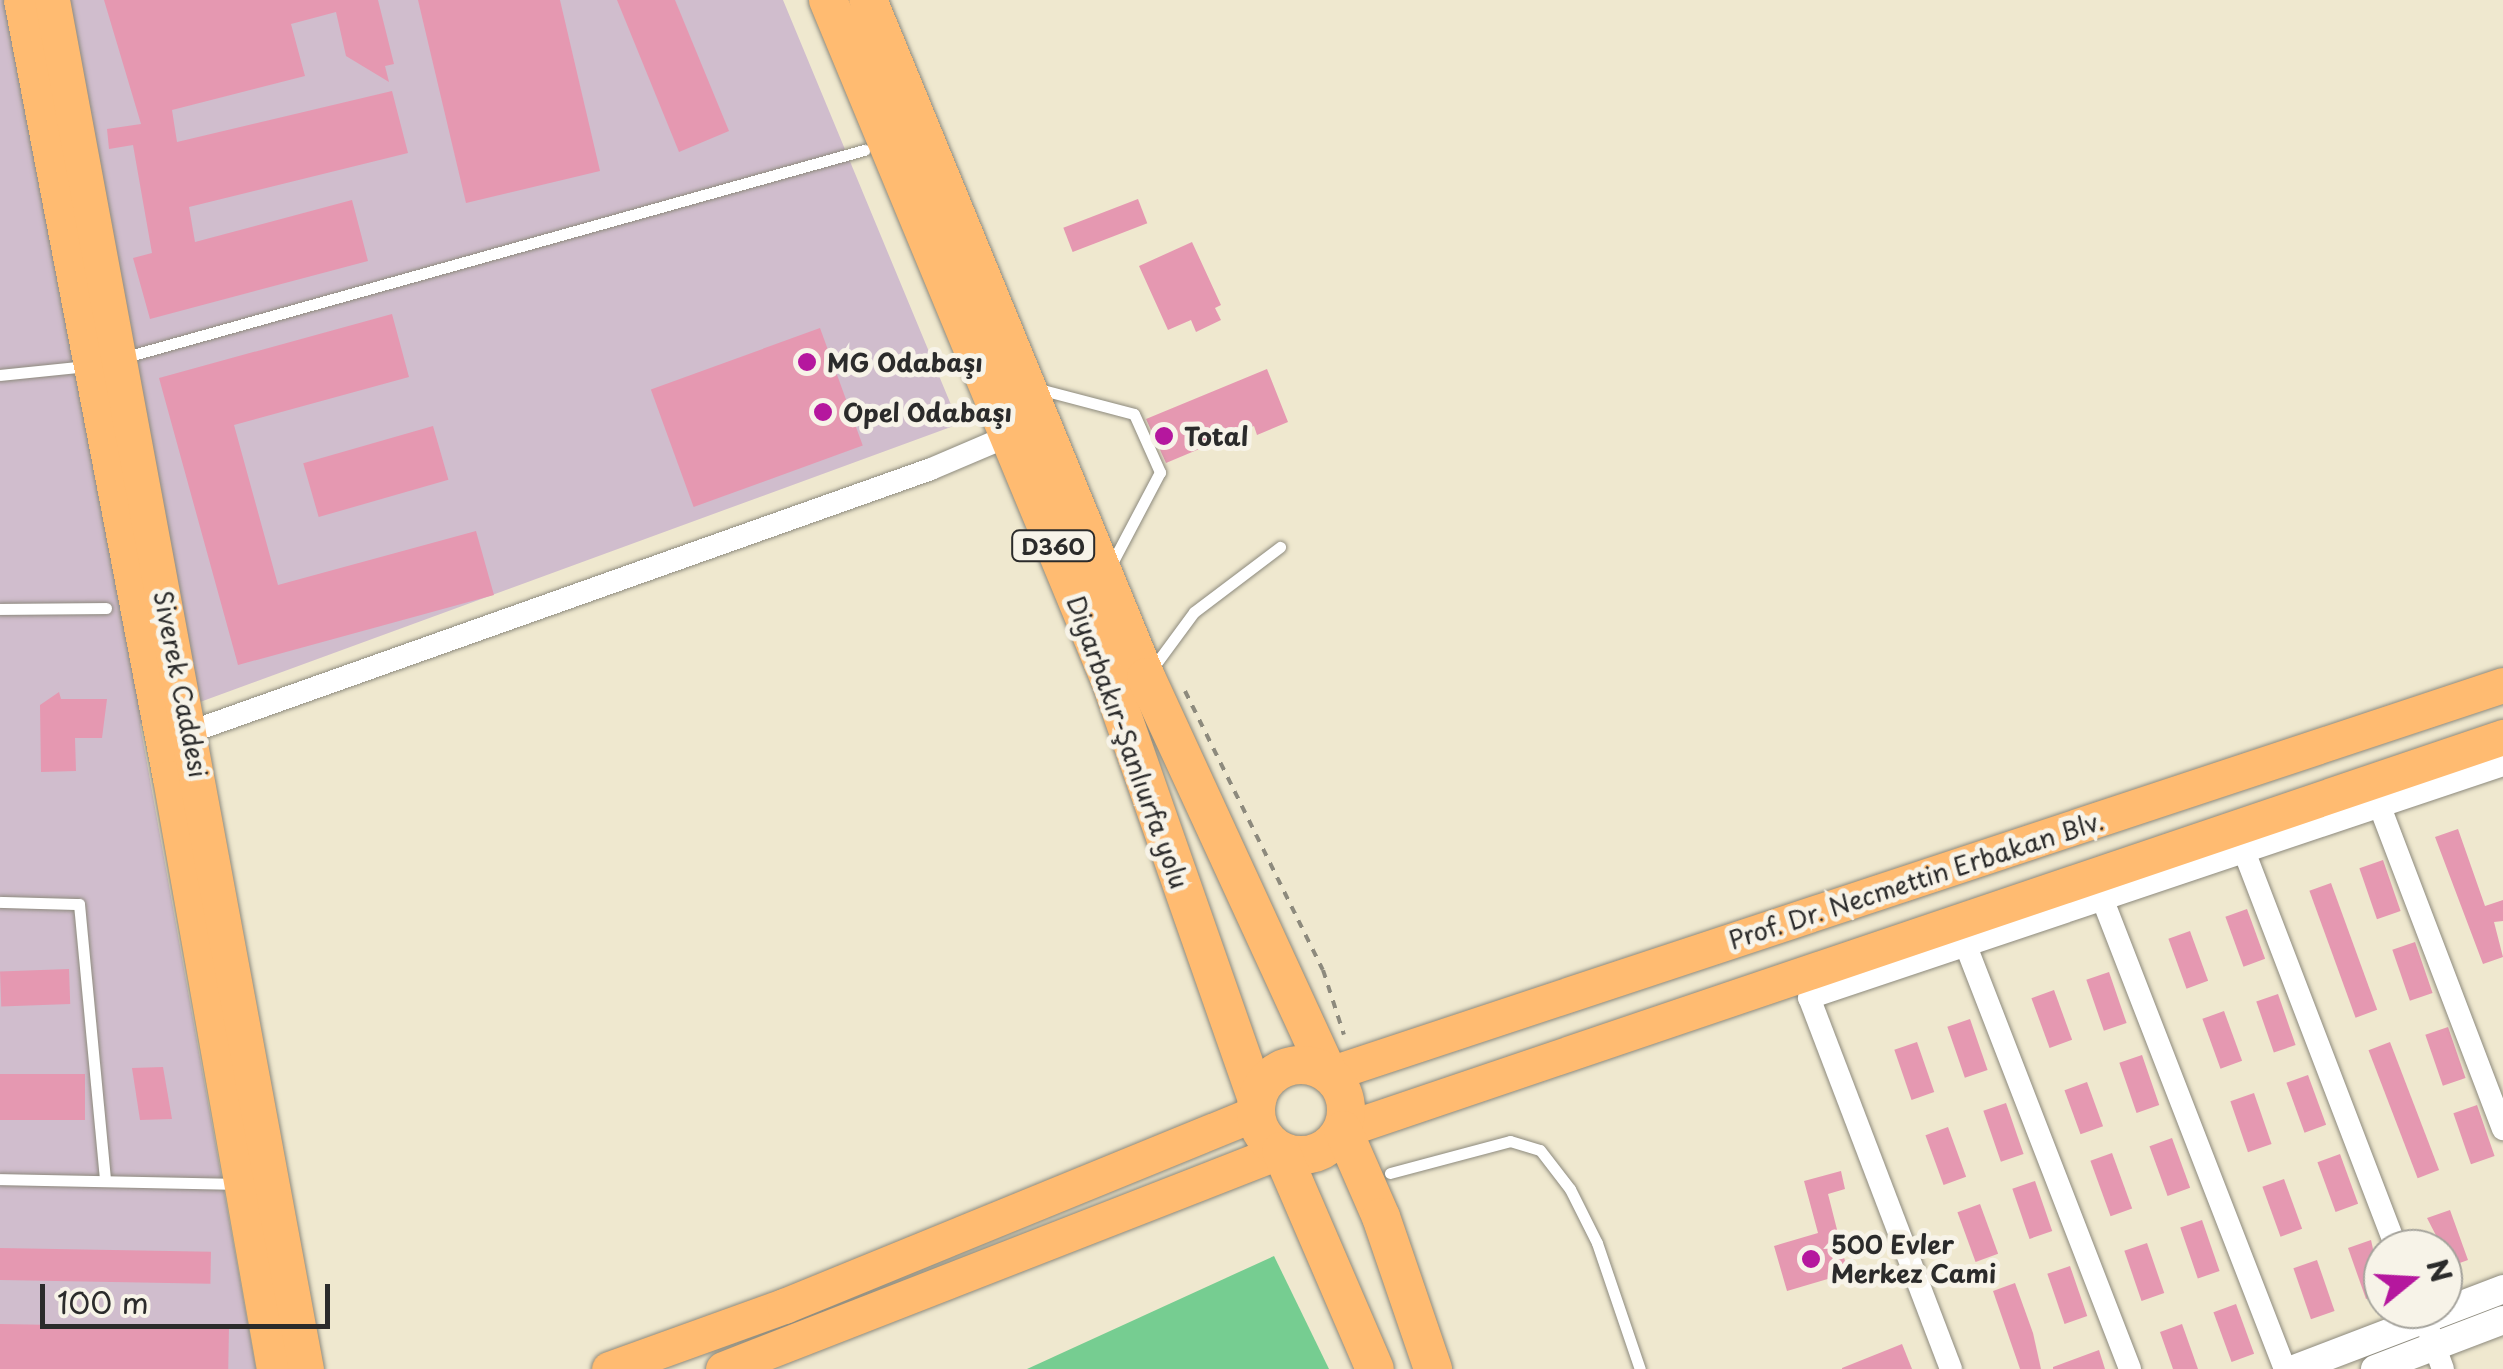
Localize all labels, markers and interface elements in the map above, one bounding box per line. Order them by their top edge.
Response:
place label: MG Odabaşı [827,347,984,377]
marker: MG Odabaşı [796,351,818,373]
place label: Opel Odabaşı [843,397,1013,427]
marker: Opel Odabaşı [812,401,834,423]
place label: Total [1184,421,1248,451]
marker: Total [1153,425,1175,447]
road number: D360 [1010,529,1096,563]
street label: Siverek Caddesi [148,588,214,780]
street label: Diyarbakır-Şanlıurfa yolu [1061,591,1195,893]
street label: Prof. Dr. Necmettin Erbakan Blv. [1725,805,2107,955]
north arrow [2363,1229,2463,1329]
place label: 500 Evler Merkez Cami [1831,1230,1996,1289]
marker: 500 Evler Merkez Cami [1800,1248,1822,1270]
text: N [2416,1253,2464,1287]
scale bar [45,1264,335,1326]
text: 100 m [57,1279,149,1324]

